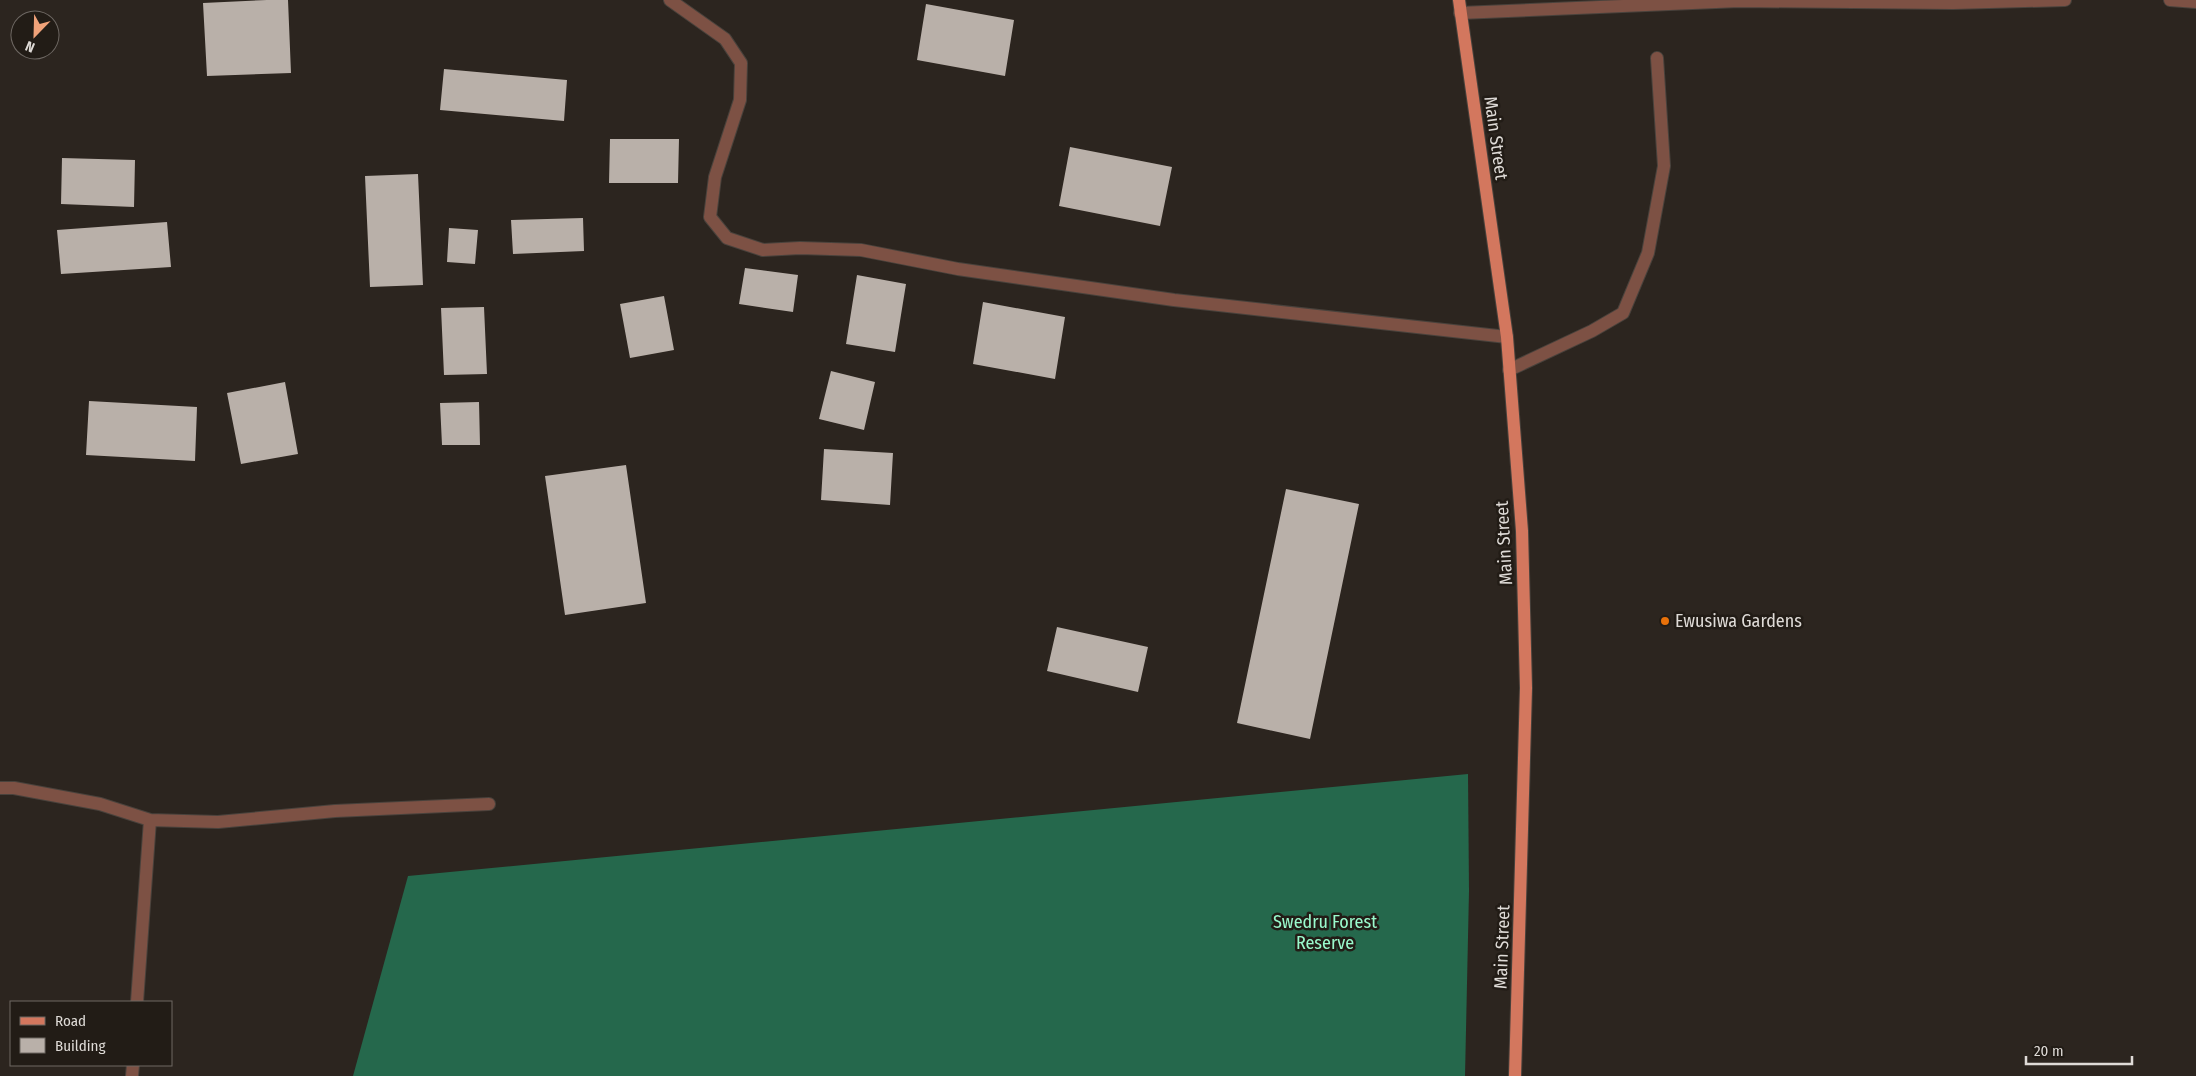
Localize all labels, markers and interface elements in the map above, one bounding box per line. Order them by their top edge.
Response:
north arrow [10,10,60,60]
text: N [23,37,37,56]
street label: Main Street [1479,95,1513,181]
street label: Main Street [1491,500,1517,586]
place label: Ewusiwa Gardens [1675,610,1802,632]
marker: Ewusiwa Gardens [1659,615,1671,627]
street label: Main Street [1490,904,1514,989]
park label: Swedru Forest Reserve [1273,911,1377,954]
legend [10,1001,172,1066]
text: Road [55,1012,86,1030]
scale bar [2026,1034,2132,1066]
text: Building [55,1037,106,1055]
text: 20 m [2034,1042,2064,1060]

